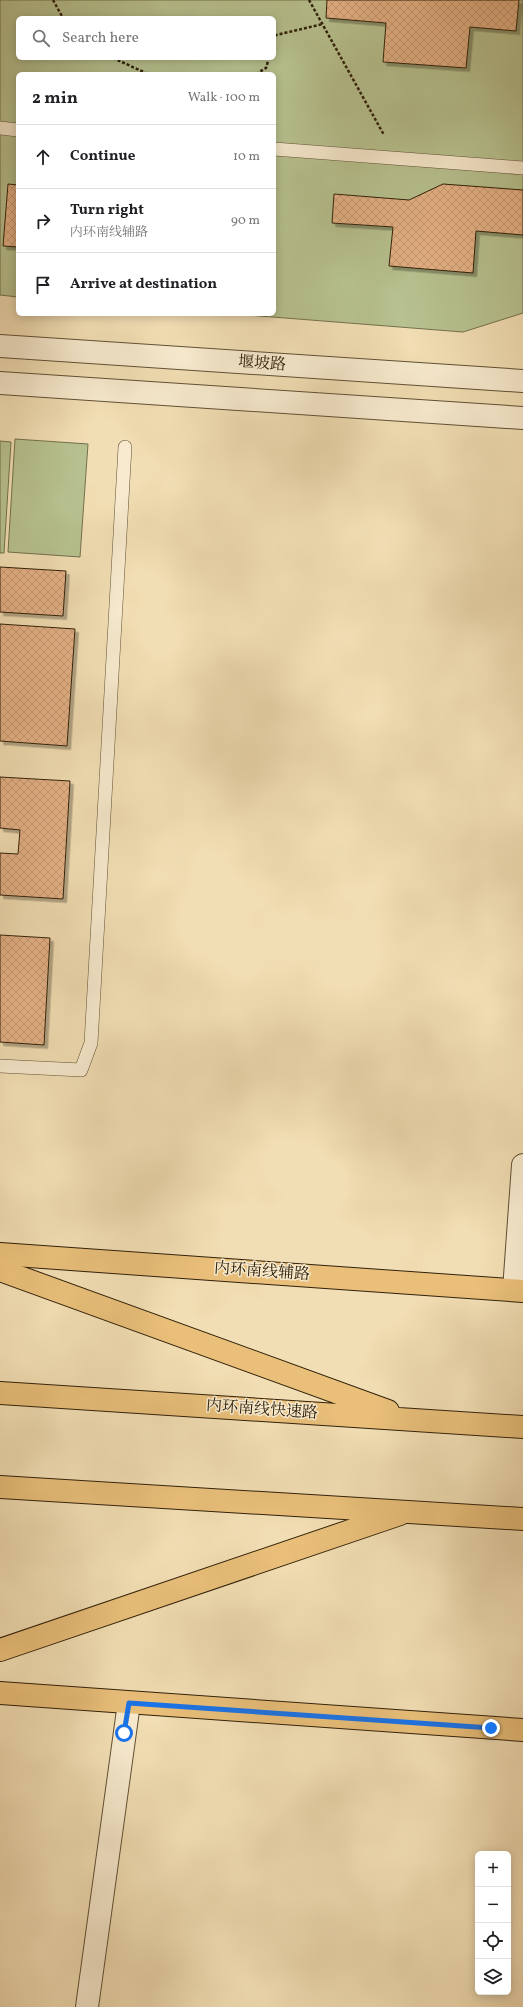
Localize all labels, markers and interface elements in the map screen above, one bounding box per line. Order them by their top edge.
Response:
search box [16,16,276,60]
icon: search [30,27,52,49]
text: Search here [62,28,139,49]
text: 2 min [32,87,78,110]
text: Walk · 100 m [188,89,260,107]
icon: ahead [32,146,54,168]
text: Continue [70,146,135,167]
text: 10 m [233,148,260,166]
text: Turn right [70,200,144,221]
icon: right [32,210,54,232]
text: 90 m [231,212,260,230]
text: 内环南线辅路 [70,224,148,242]
icon: arrive [32,274,54,296]
text: Arrive at destination [70,274,217,295]
street label: 堰坡路 [237,351,287,377]
street label: 内环南线辅路 [213,1258,311,1286]
street label: 内环南线快速路 [205,1395,319,1425]
route end [482,1719,500,1737]
route start [115,1724,133,1742]
map controls [475,1851,511,1995]
button: + [475,1851,511,1887]
button: − [475,1887,511,1923]
button: locate [475,1923,511,1959]
button: layers [475,1959,511,1995]

